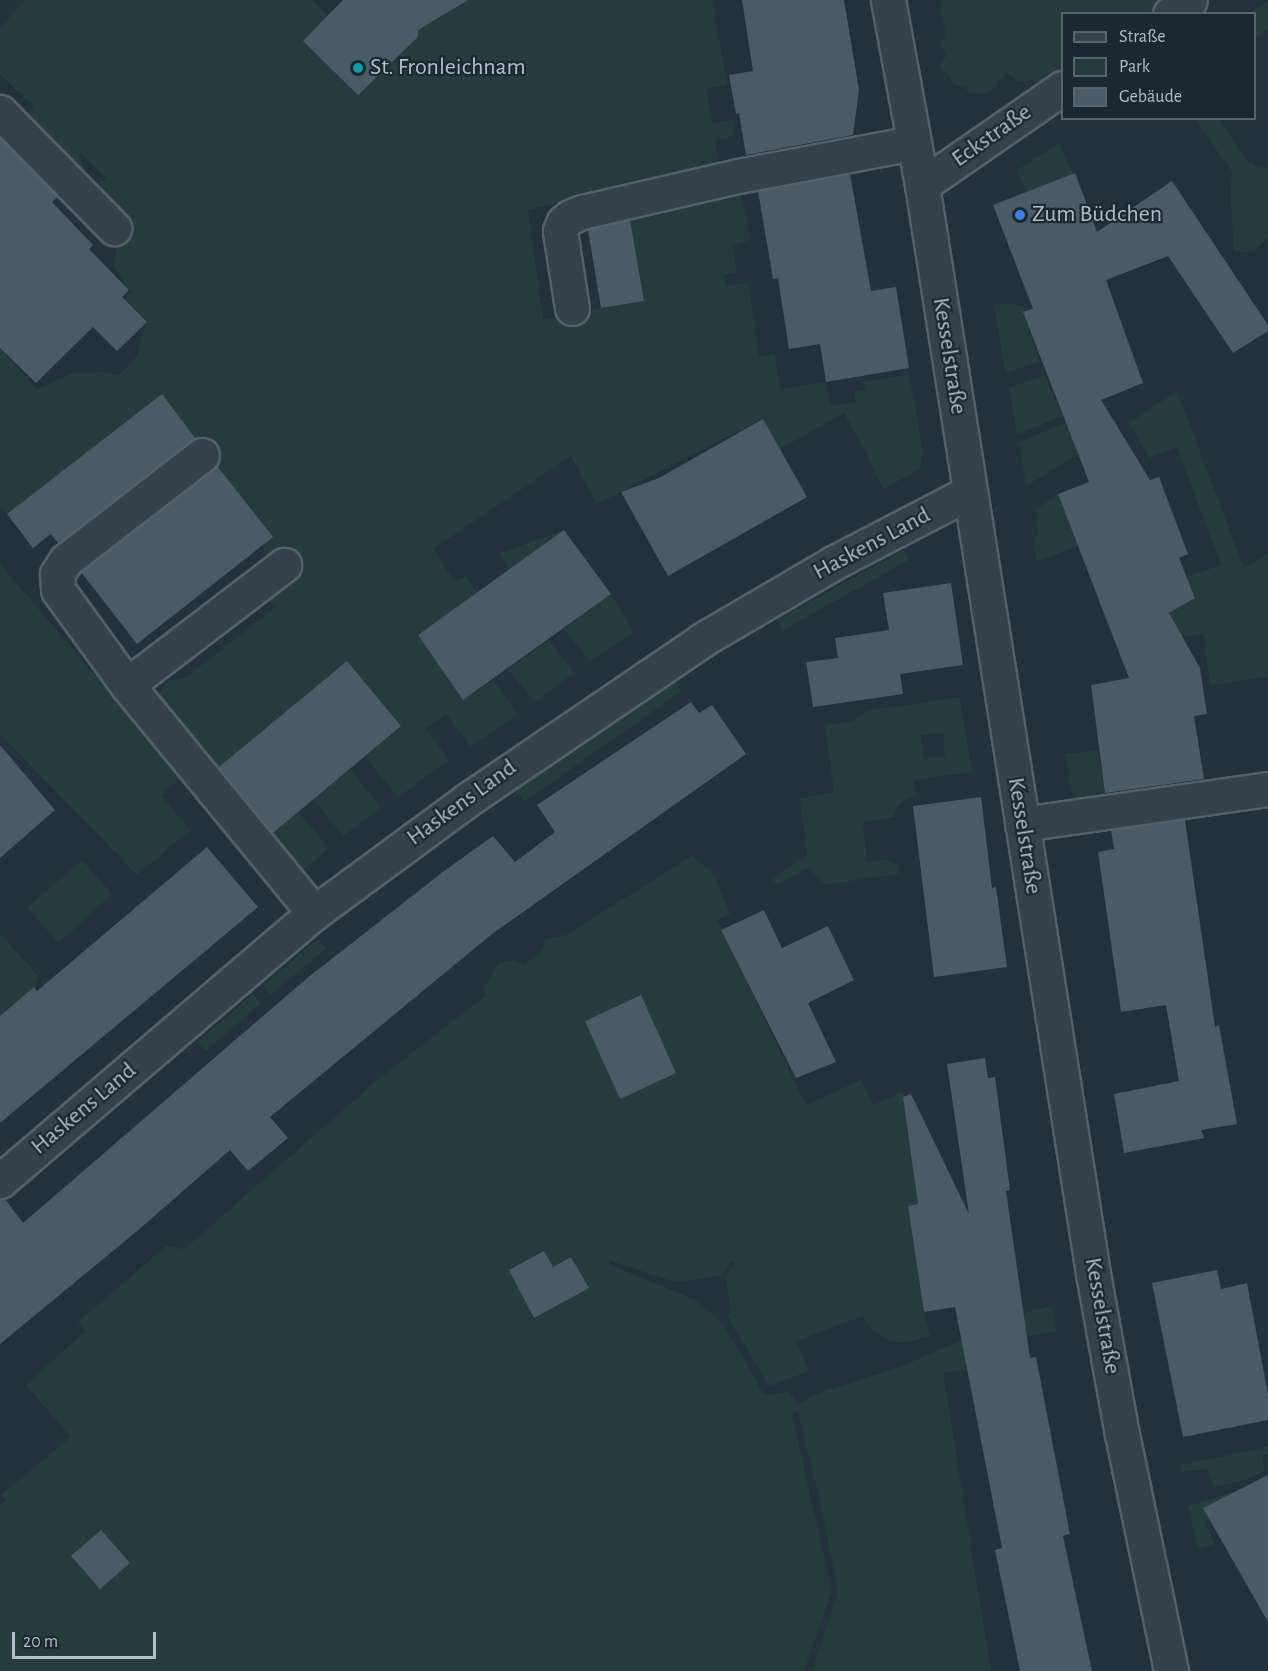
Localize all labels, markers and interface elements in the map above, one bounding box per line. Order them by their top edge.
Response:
legend [1061,12,1256,120]
text: Straße [1119,28,1165,46]
place label: St. Fronleichnam [370,54,526,82]
text: Park [1119,58,1150,76]
marker: St. Fronleichnam [351,61,365,75]
text: Gebäude [1119,88,1182,106]
street label: Eckstraße [947,98,1037,174]
place label: Zum Büdchen [1032,201,1162,229]
marker: Zum Büdchen [1013,208,1027,222]
street label: Kesselstraße [926,296,972,416]
street label: Haskens Land [809,501,935,587]
street label: Haskens Land [402,754,522,852]
street label: Kesselstraße [1001,776,1047,896]
street label: Haskens Land [26,1057,142,1161]
street label: Kesselstraße [1078,1255,1126,1377]
scale bar [15,1620,159,1658]
text: 20 m [23,1633,58,1651]

